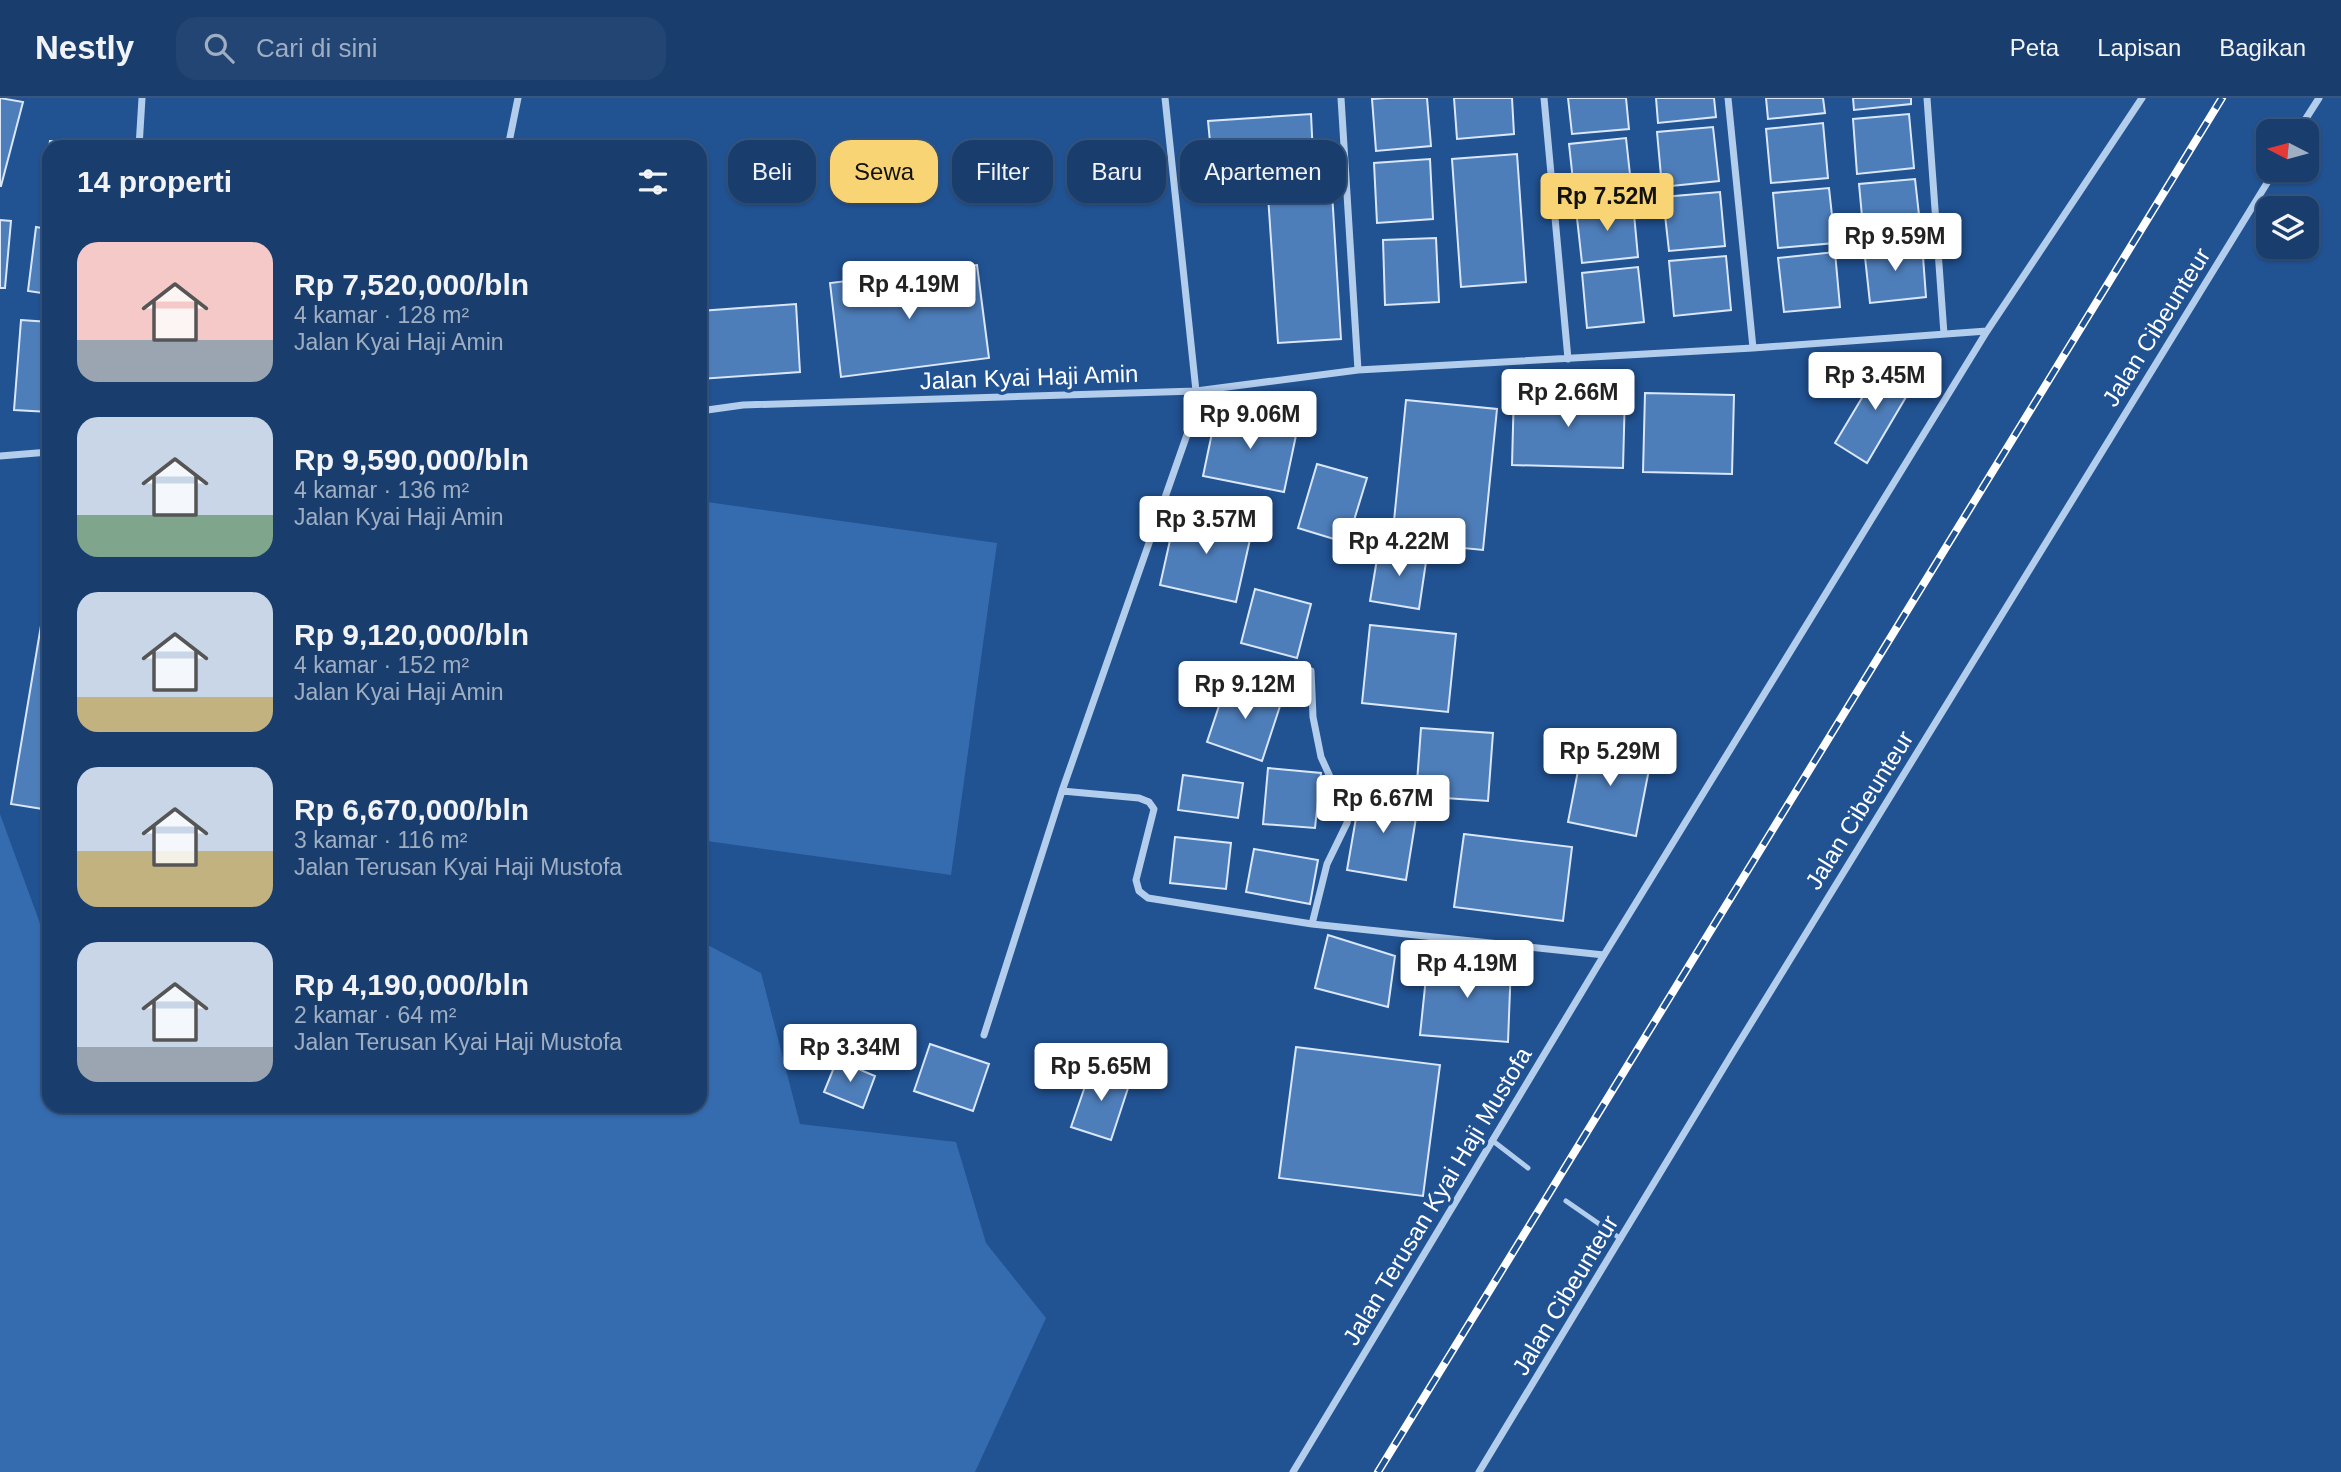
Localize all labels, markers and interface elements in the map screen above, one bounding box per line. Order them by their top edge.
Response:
search box [176,17,666,80]
text: Nestly [35,29,134,66]
icon: search [200,29,238,67]
text: Cari di sini [256,33,377,63]
text: Peta [2010,34,2059,61]
text: Lapisan [2097,34,2181,61]
text: Bagikan [2219,34,2306,61]
north arrow [2256,119,2319,182]
map controls [2256,119,2319,259]
chip: Beli [728,140,816,203]
chip: Sewa [830,140,938,203]
chip: Filter [952,140,1053,203]
chip: Baru [1067,140,1166,203]
chip: Apartemen [1180,140,1346,203]
icon: filters [634,163,672,201]
text: 14 properti [77,165,232,198]
pin: Rp 7.52M [1535,174,1679,233]
text: Rp 7.52M [1557,183,1657,209]
button: layers [2256,196,2319,259]
pin: Rp 9.59M [1823,214,1967,273]
text: Rp 9.59M [1845,223,1945,249]
street label: Jalan Cibeunteur [2096,243,2216,411]
pin: Rp 4.19M [837,262,981,321]
text: Rp 7,520,000/bln [294,268,529,301]
icon: home [133,270,217,354]
text: Rp 4.19M [859,271,959,297]
text: 4 kamar · 128 m² [294,302,469,328]
text: Jalan Kyai Haji Amin [294,329,504,355]
pin: Rp 3.45M [1803,352,1947,412]
street label: Jalan Kyai Haji Amin [919,360,1139,394]
text: Rp 3.45M [1825,362,1925,388]
pin: Rp 2.66M [1496,370,1640,429]
text: Rp 2.66M [1518,379,1618,405]
pin: Rp 9.06M [1178,392,1322,451]
text: Rp 9.06M [1200,401,1300,427]
text: Rp 9,590,000/bln [294,443,529,476]
icon: home [133,445,217,529]
text: 4 kamar · 136 m² [294,477,469,503]
pin: Rp 3.57M [1134,496,1278,556]
text: Jalan Kyai Haji Amin [294,504,504,530]
text: Rp 3.57M [1156,506,1256,532]
pin: Rp 4.22M [1327,518,1471,578]
text: Rp 4.22M [1349,528,1449,554]
text: Rp 9,120,000/bln [294,618,529,651]
icon: home [133,620,217,704]
text: 4 kamar · 152 m² [294,652,469,678]
pin: Rp 9.12M [1173,662,1317,721]
text: Rp 9.12M [1195,671,1295,697]
text: Jalan Kyai Haji Amin [294,679,504,705]
street label: Jalan Cibeunteur [1799,726,1919,894]
pin: Rp 5.29M [1538,728,1682,788]
text: Rp 5.29M [1560,738,1660,764]
pin: Rp 6.67M [1311,776,1455,835]
text: Rp 6.67M [1333,785,1433,811]
text: Rp 6,670,000/bln [294,793,529,826]
icon: home [133,795,217,879]
text: 3 kamar · 116 m² [294,827,467,853]
text: Jalan Terusan Kyai Haji Mustofa [294,854,622,880]
pin: Rp 4.19M [1395,940,1539,1000]
text: Rp 4.19M [1417,950,1517,976]
text: Rp 4,190,000/bln [294,968,529,1001]
icon: home [133,970,217,1054]
text: 2 kamar · 64 m² [294,1002,456,1028]
pin: Rp 3.34M [778,1024,922,1084]
text: Jalan Terusan Kyai Haji Mustofa [294,1029,622,1055]
text: Rp 3.34M [800,1034,900,1060]
street label: Jalan Terusan Kyai Haji Mustofa [1337,1042,1537,1350]
pin: Rp 5.65M [1029,1044,1173,1103]
text: Rp 5.65M [1051,1053,1151,1079]
street label: Jalan Cibeunteur [1507,1210,1623,1380]

